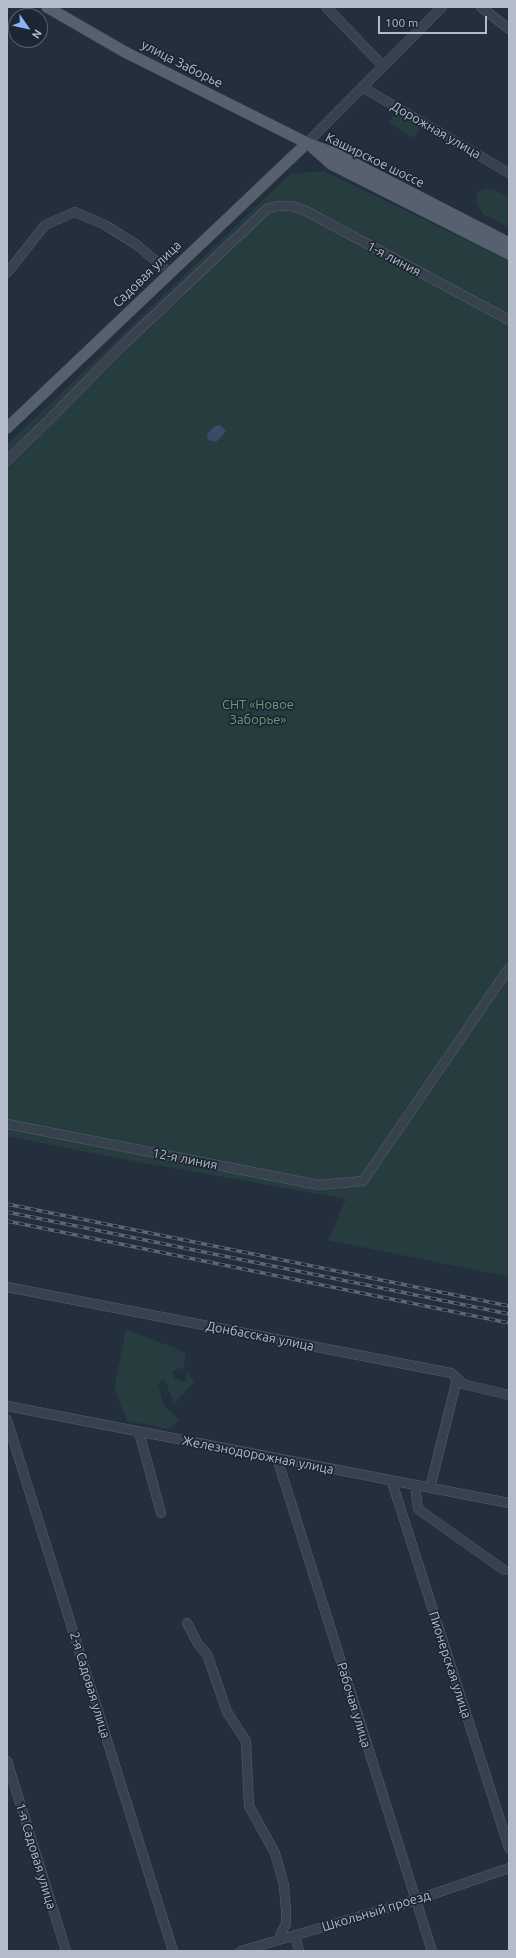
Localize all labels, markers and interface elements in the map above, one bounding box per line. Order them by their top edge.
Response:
north arrow [8,8,48,48]
scale bar [380,8,489,34]
text: 100 m [385,16,418,29]
text: N [30,27,44,41]
street label: улица Заборье [139,37,225,91]
street label: Дорожная улица [388,98,484,162]
street label: Каширское шоссе [323,129,427,191]
street label: Садовая улица [109,237,185,311]
street label: 1-я линия [364,238,424,280]
park label: СНТ «Новое Заборье» [222,697,294,728]
street label: 12-я линия [151,1145,219,1173]
street label: Донбасская улица [205,1318,315,1354]
street label: Железнодорожная улица [181,1433,335,1477]
street label: Пионерская улица [425,1610,475,1720]
street label: 2-я Садовая улица [66,1630,114,1740]
street label: Рабочая улица [334,1660,374,1750]
street label: 1-я Садовая улица [12,1801,60,1911]
street label: Школьный проезд [320,1887,432,1935]

